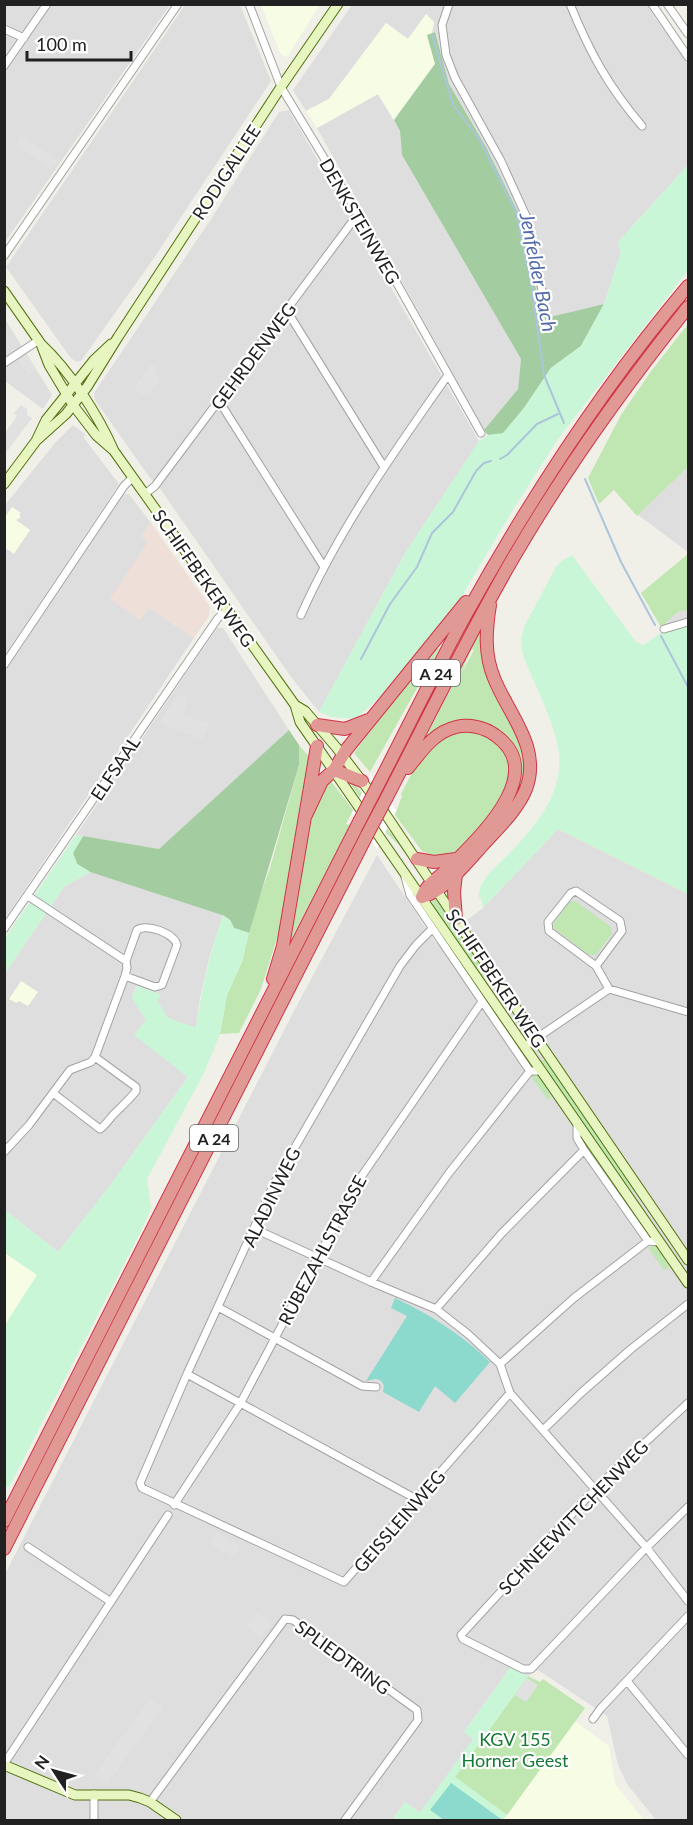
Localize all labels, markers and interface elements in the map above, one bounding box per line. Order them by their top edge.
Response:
scale bar [27,24,130,62]
text: 100 m [36,33,87,55]
street label: RODIGALLEE [187,120,265,224]
street label: DENKSTEINWEG [315,154,405,288]
water label: Jenfelder Bach [515,209,562,334]
street label: GEHRDENWEG [206,298,300,414]
street label: SCHIFFBEKER WEG [148,505,260,651]
road number: A 24 [412,660,460,686]
street label: ELFSAAL [86,732,144,804]
street label: SCHIFFBEKER WEG [441,904,551,1052]
road number: A 24 [190,1125,238,1151]
street label: ALADINWEG [237,1144,305,1250]
street label: RÜBEZAHLSTRASSE [273,1171,371,1329]
street label: SCHNEEWITTCHENWEG [493,1435,653,1599]
street label: GEISSLEINWEG [349,1465,449,1577]
street label: SPLIEDTRING [291,1615,395,1699]
park label: KGV 155 Horner Geest [462,1728,569,1771]
north arrow [24,1741,84,1801]
text: N [30,1751,53,1772]

